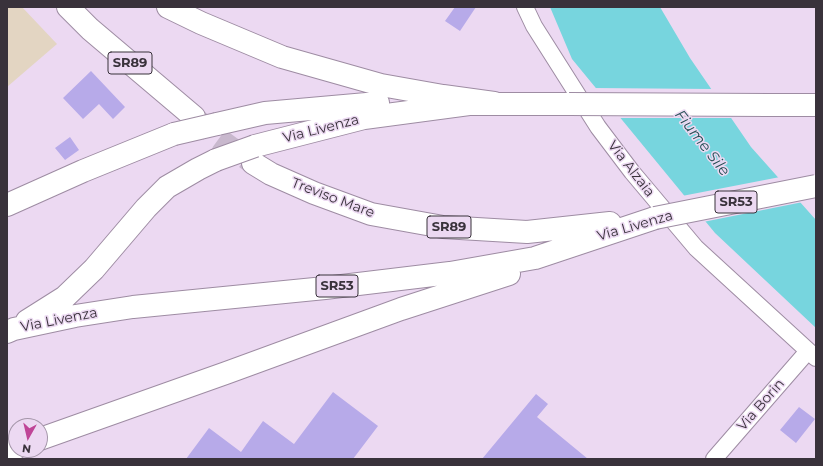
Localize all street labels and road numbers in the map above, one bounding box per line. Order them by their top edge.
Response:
road number: SR89 [108,52,152,74]
street label: Via Livenza [281,111,361,147]
street label: Via Alzaia [604,138,658,200]
street label: Treviso Mare [289,174,377,222]
road number: SR53 [715,191,757,213]
street label: Via Livenza [595,207,675,245]
road number: SR89 [427,216,471,238]
road number: SR53 [316,275,358,297]
street label: Via Livenza [19,304,99,336]
street label: Via Borin [734,376,788,434]

